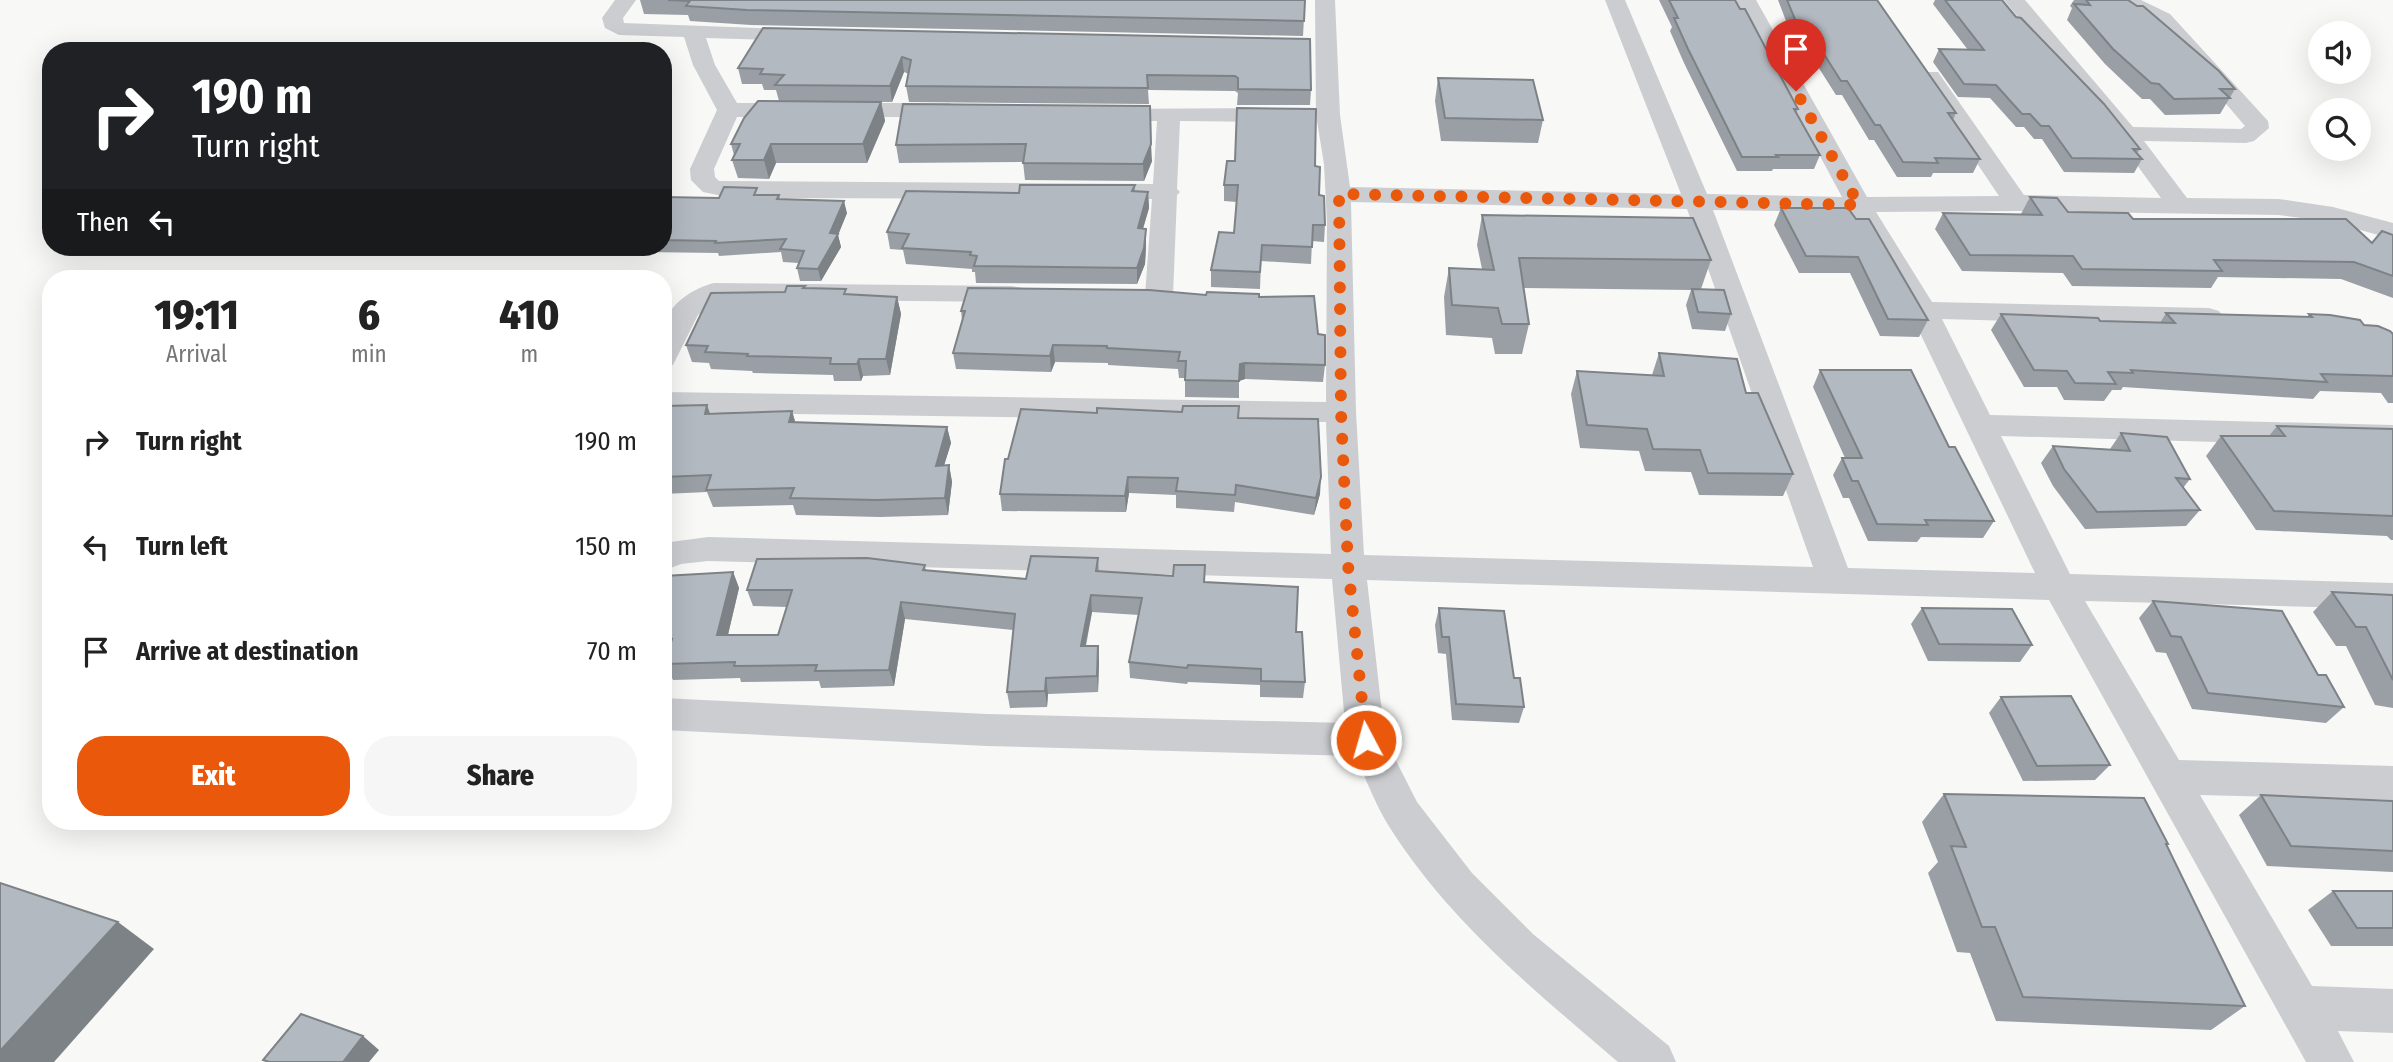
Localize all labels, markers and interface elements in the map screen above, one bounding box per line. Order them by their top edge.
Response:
pin [1766,19,1826,91]
map controls [2308,21,2371,161]
button: sound [2308,21,2371,84]
icon: arrive [1777,30,1815,68]
text: 190 m [192,67,312,126]
icon: right [77,70,168,161]
button: search [2308,98,2371,161]
text: Turn right [192,127,319,165]
icon: left [143,203,181,241]
text: Then [77,207,129,238]
text: 19:11 [154,290,239,340]
text: 6 [358,290,380,340]
text: 410 [499,290,560,340]
text: Arrival [166,340,227,368]
text: min [351,340,387,368]
text: m [520,340,538,368]
icon: right [77,423,115,461]
text: Turn right [136,426,242,457]
text: 190 m [575,426,637,457]
icon: left [77,528,115,566]
text: Turn left [136,531,228,562]
text: 150 m [575,531,637,562]
icon: arrive [77,633,115,671]
text: Arrive at destination [136,636,359,667]
text: 70 m [587,636,637,667]
position arrow [1329,703,1403,777]
button: Exit [77,736,350,816]
button: Share [364,736,637,816]

